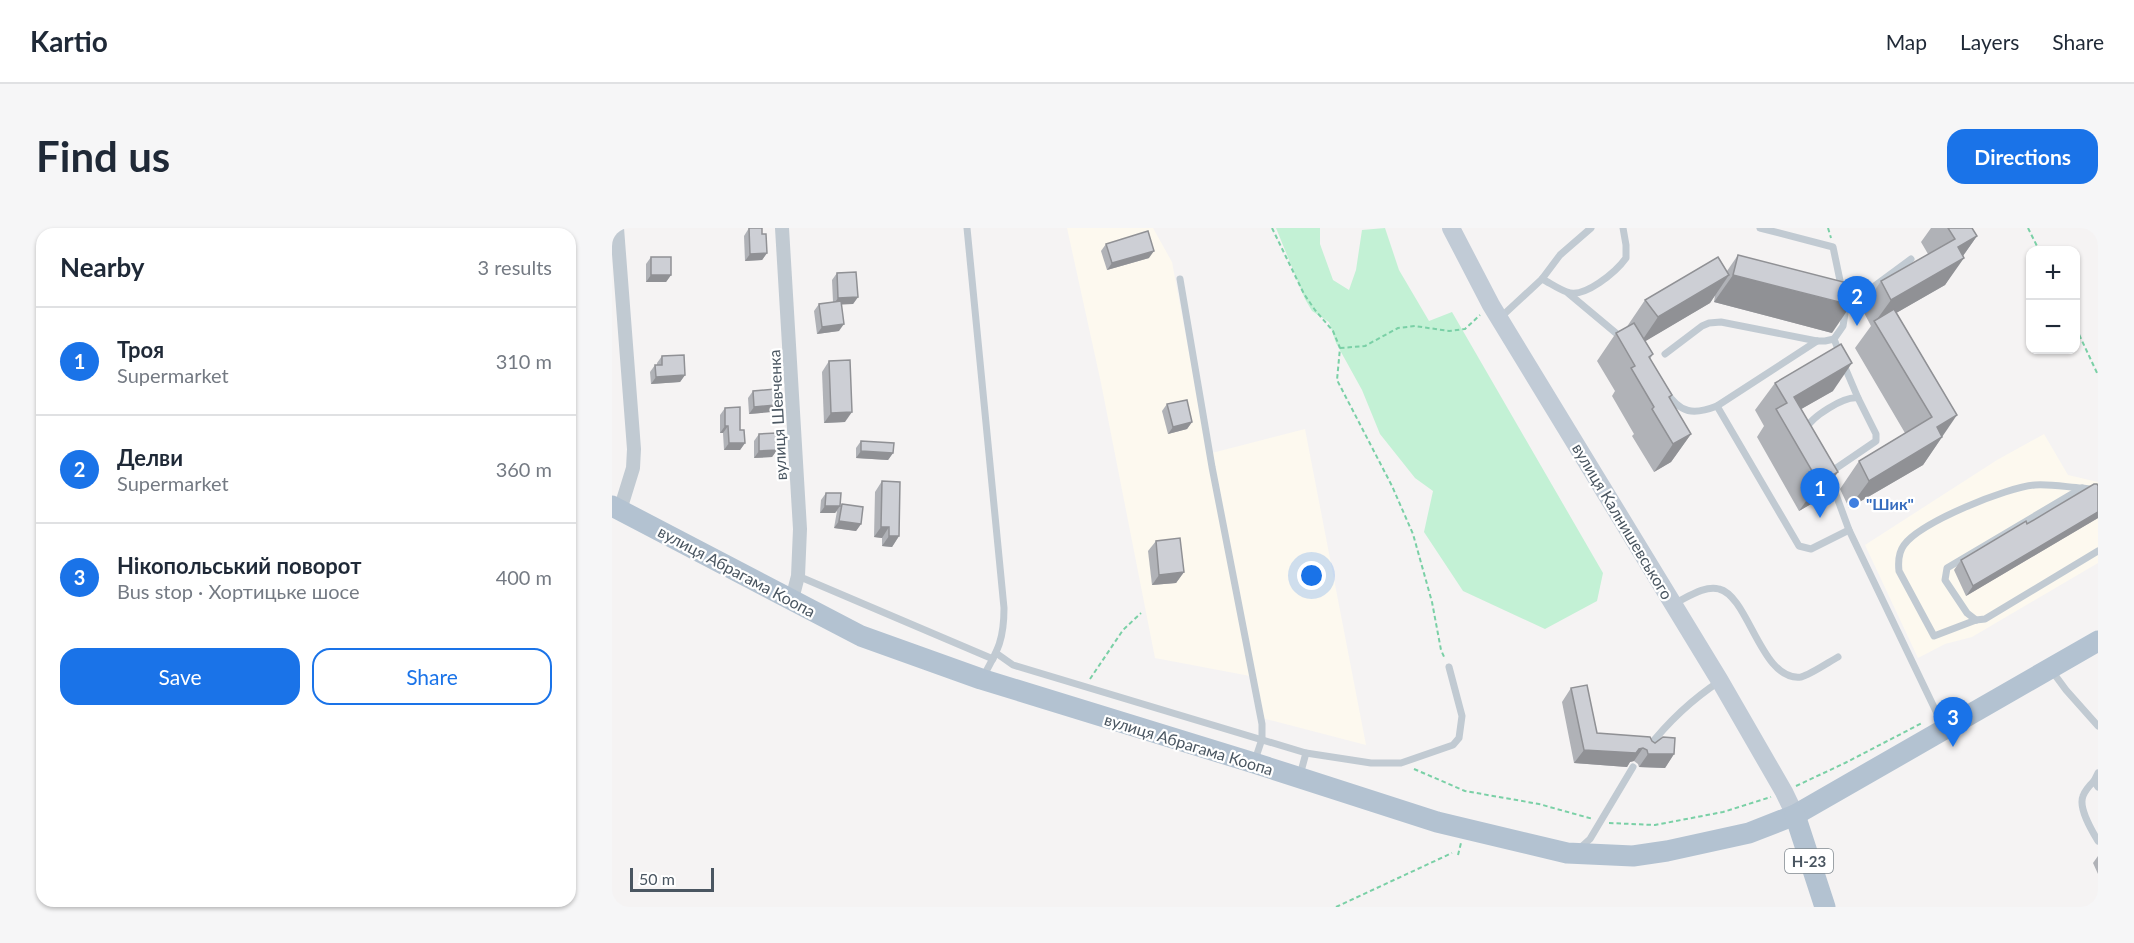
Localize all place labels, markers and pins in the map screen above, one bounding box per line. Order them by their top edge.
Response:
pin: 2 [1838,276,1876,326]
pin: 1 [1800,468,1840,518]
place label: "Шик" [1866,494,1914,513]
marker: "Шик" [1847,496,1861,510]
pin: 3 [1934,698,1972,747]

